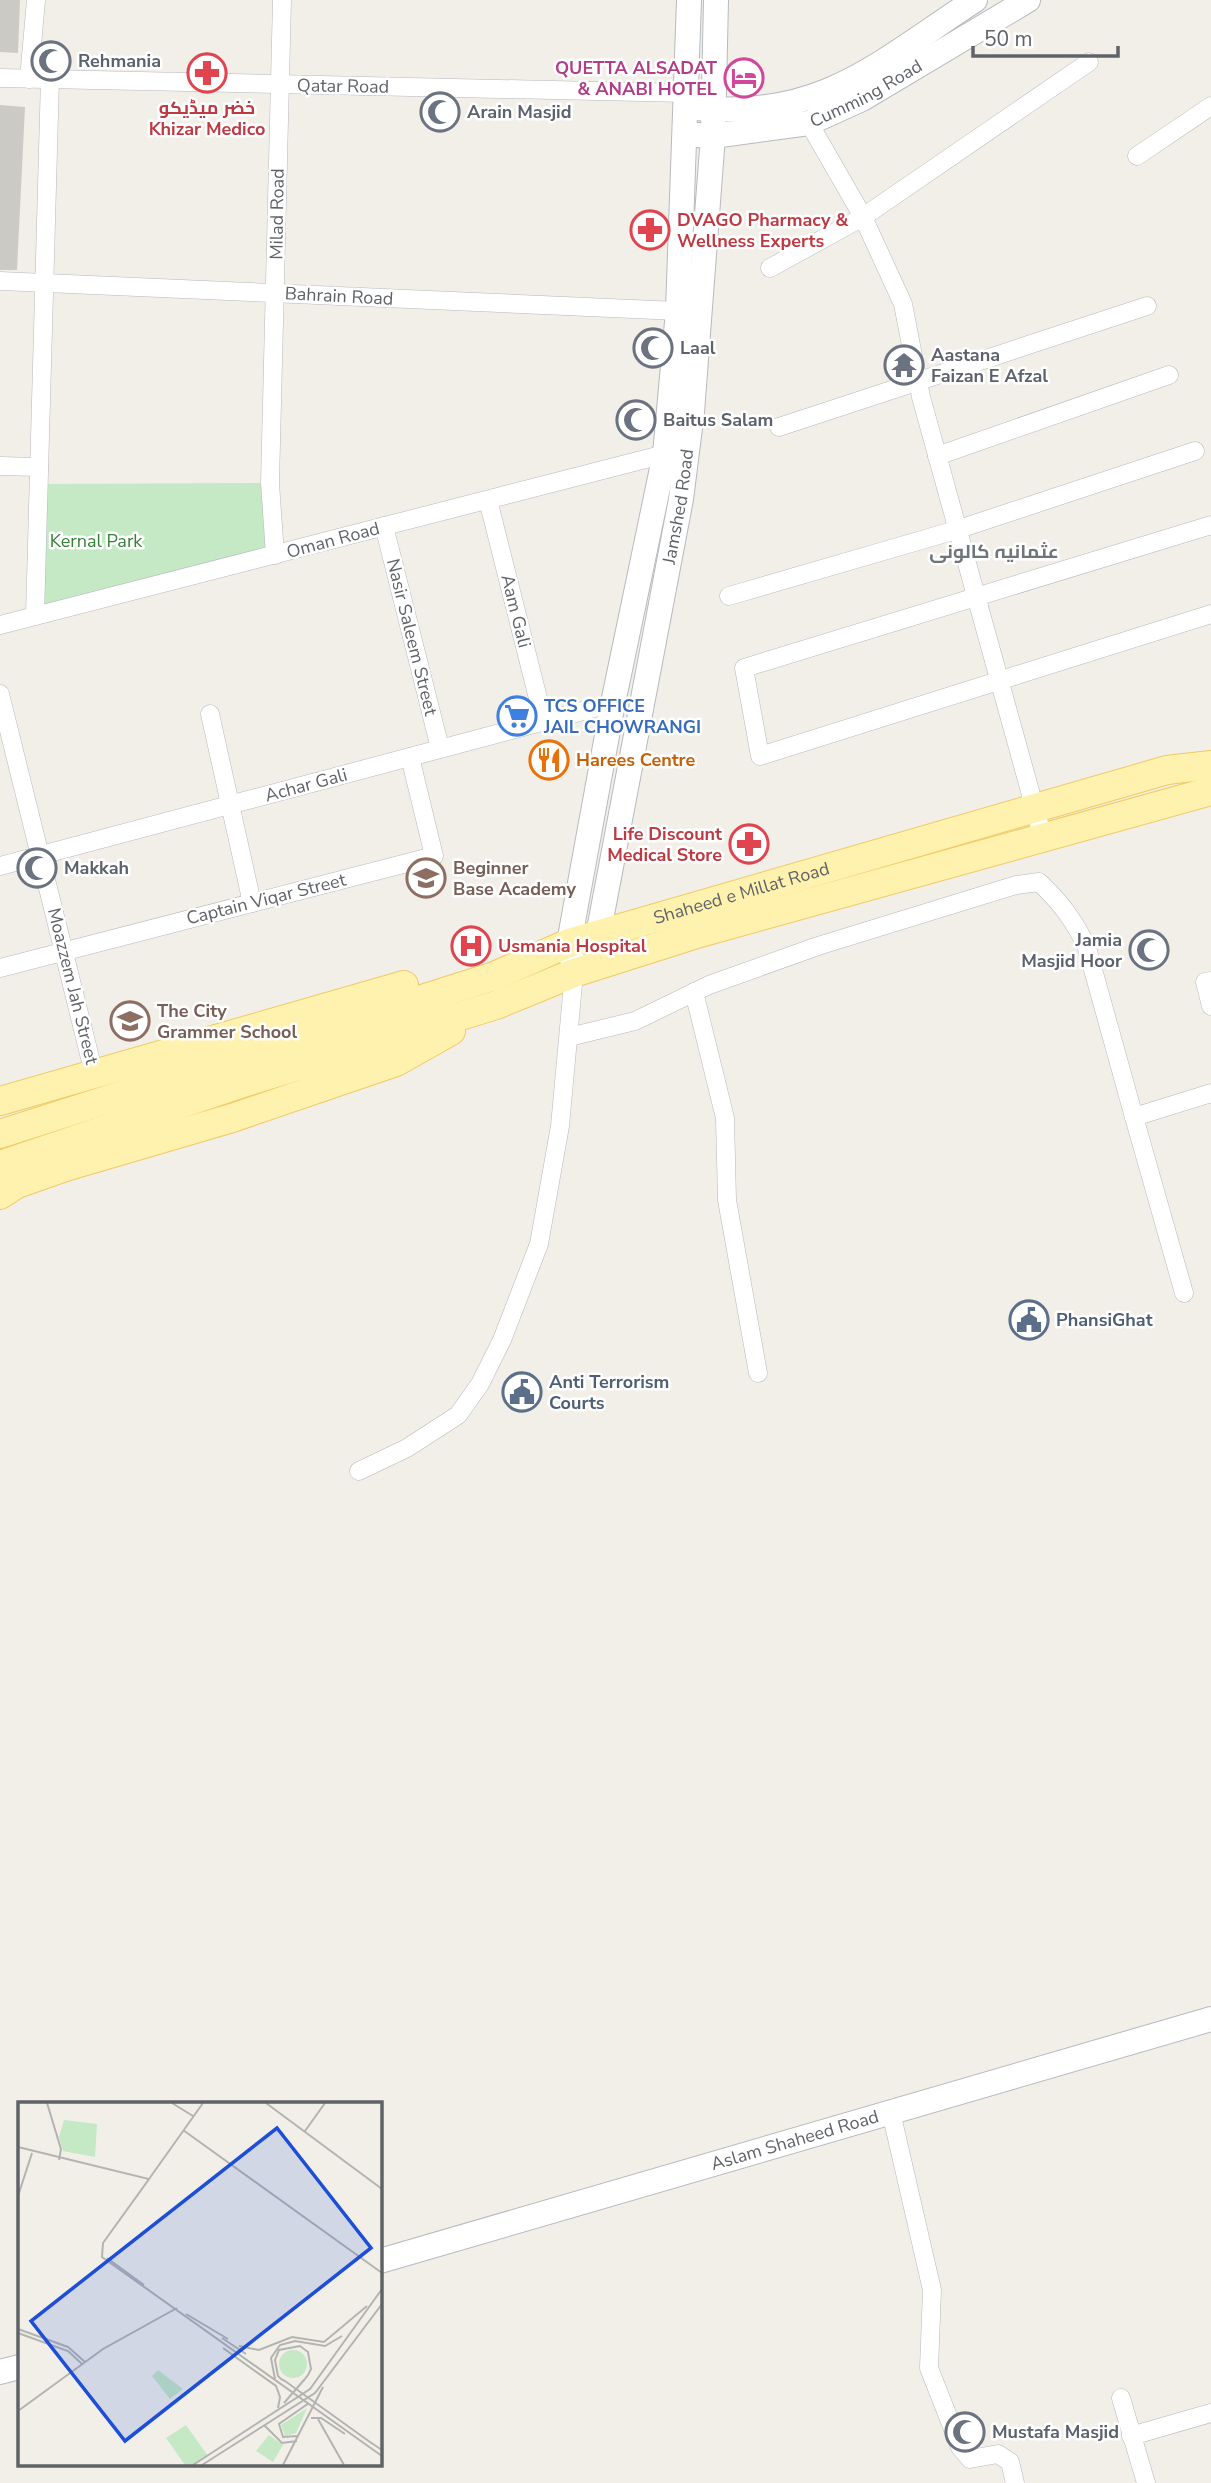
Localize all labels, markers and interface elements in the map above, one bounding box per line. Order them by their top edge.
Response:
scale bar [973,14,1118,58]
text: 50 m [984,25,1033,53]
mosque icon: Rehmania [30,40,72,82]
place label: Rehmania [78,49,161,73]
pharmacy icon: خضر میڈیکو Khizar Medico [186,52,228,94]
street label: Cumming Road [806,54,927,133]
place label: QUETTA ALSADAT & ANABI HOTEL [555,56,718,101]
hotel icon: QUETTA ALSADAT & ANABI HOTEL [723,57,765,99]
street label: Qatar Road [297,73,389,99]
mosque icon: Arain Masjid [419,91,461,133]
place label: خضر میڈیکو Khizar Medico [149,96,265,141]
place label: Arain Masjid [467,100,572,124]
street label: Milad Road [264,168,290,260]
place label: DVAGO Pharmacy & Wellness Experts [677,208,849,253]
pharmacy icon: DVAGO Pharmacy & Wellness Experts [629,209,671,251]
street label: Bahrain Road [284,281,394,311]
mosque icon: Laal [632,327,674,369]
place label: Laal [680,336,716,360]
place label: Aastana Faizan E Afzal [931,343,1048,388]
temple icon: Aastana Faizan E Afzal [883,344,925,386]
mosque icon: Baitus Salam [615,399,657,441]
place label: Baitus Salam [663,408,773,432]
street label: Jamshed Road [657,448,699,567]
street label: Oman Road [284,516,382,564]
park label: Kernal Park [50,529,143,553]
district label: عثمانیہ کالونی [929,539,1059,565]
street label: Nasir Saleem Street [381,556,443,719]
street label: Aam Gali [495,572,537,650]
place label: TCS OFFICE JAIL CHOWRANGI [543,694,701,739]
supermarket icon: TCS OFFICE JAIL CHOWRANGI [496,695,538,737]
restaurant icon: Harees Centre [528,739,570,781]
place label: Harees Centre [576,748,696,772]
street label: Achar Gali [262,762,350,808]
place label: Life Discount Medical Store [607,822,722,867]
pharmacy icon: Life Discount Medical Store [728,823,770,865]
mosque icon: Makkah [16,847,58,889]
place label: Makkah [64,856,129,880]
place label: Beginner Base Academy [453,856,576,901]
street label: Shaheed e Millat Road [650,856,832,930]
school or university icon: Beginner Base Academy [405,857,447,899]
street label: Captain Viqar Street [184,867,349,930]
street label: Moazzem Jah Street [42,905,104,1067]
hospital icon: Usmania Hospital [450,925,492,967]
place label: Jamia Masjid Hoor [1021,928,1122,973]
mosque icon: Jamia Masjid Hoor [1128,929,1170,971]
place label: Usmania Hospital [498,934,647,958]
place label: The City Grammer School [157,999,297,1044]
school or university icon: The City Grammer School [109,1000,151,1042]
public building icon: PhansiGhat [1008,1299,1050,1341]
place label: PhansiGhat [1056,1308,1153,1332]
place label: Anti Terrorism Courts [549,1370,669,1415]
public building icon: Anti Terrorism Courts [501,1371,543,1413]
inset map [18,2102,382,2466]
street label: Aslam Shaheed Road [708,2104,882,2176]
mosque icon: Mustafa Masjid [944,2411,986,2453]
place label: Mustafa Masjid [992,2420,1119,2444]

